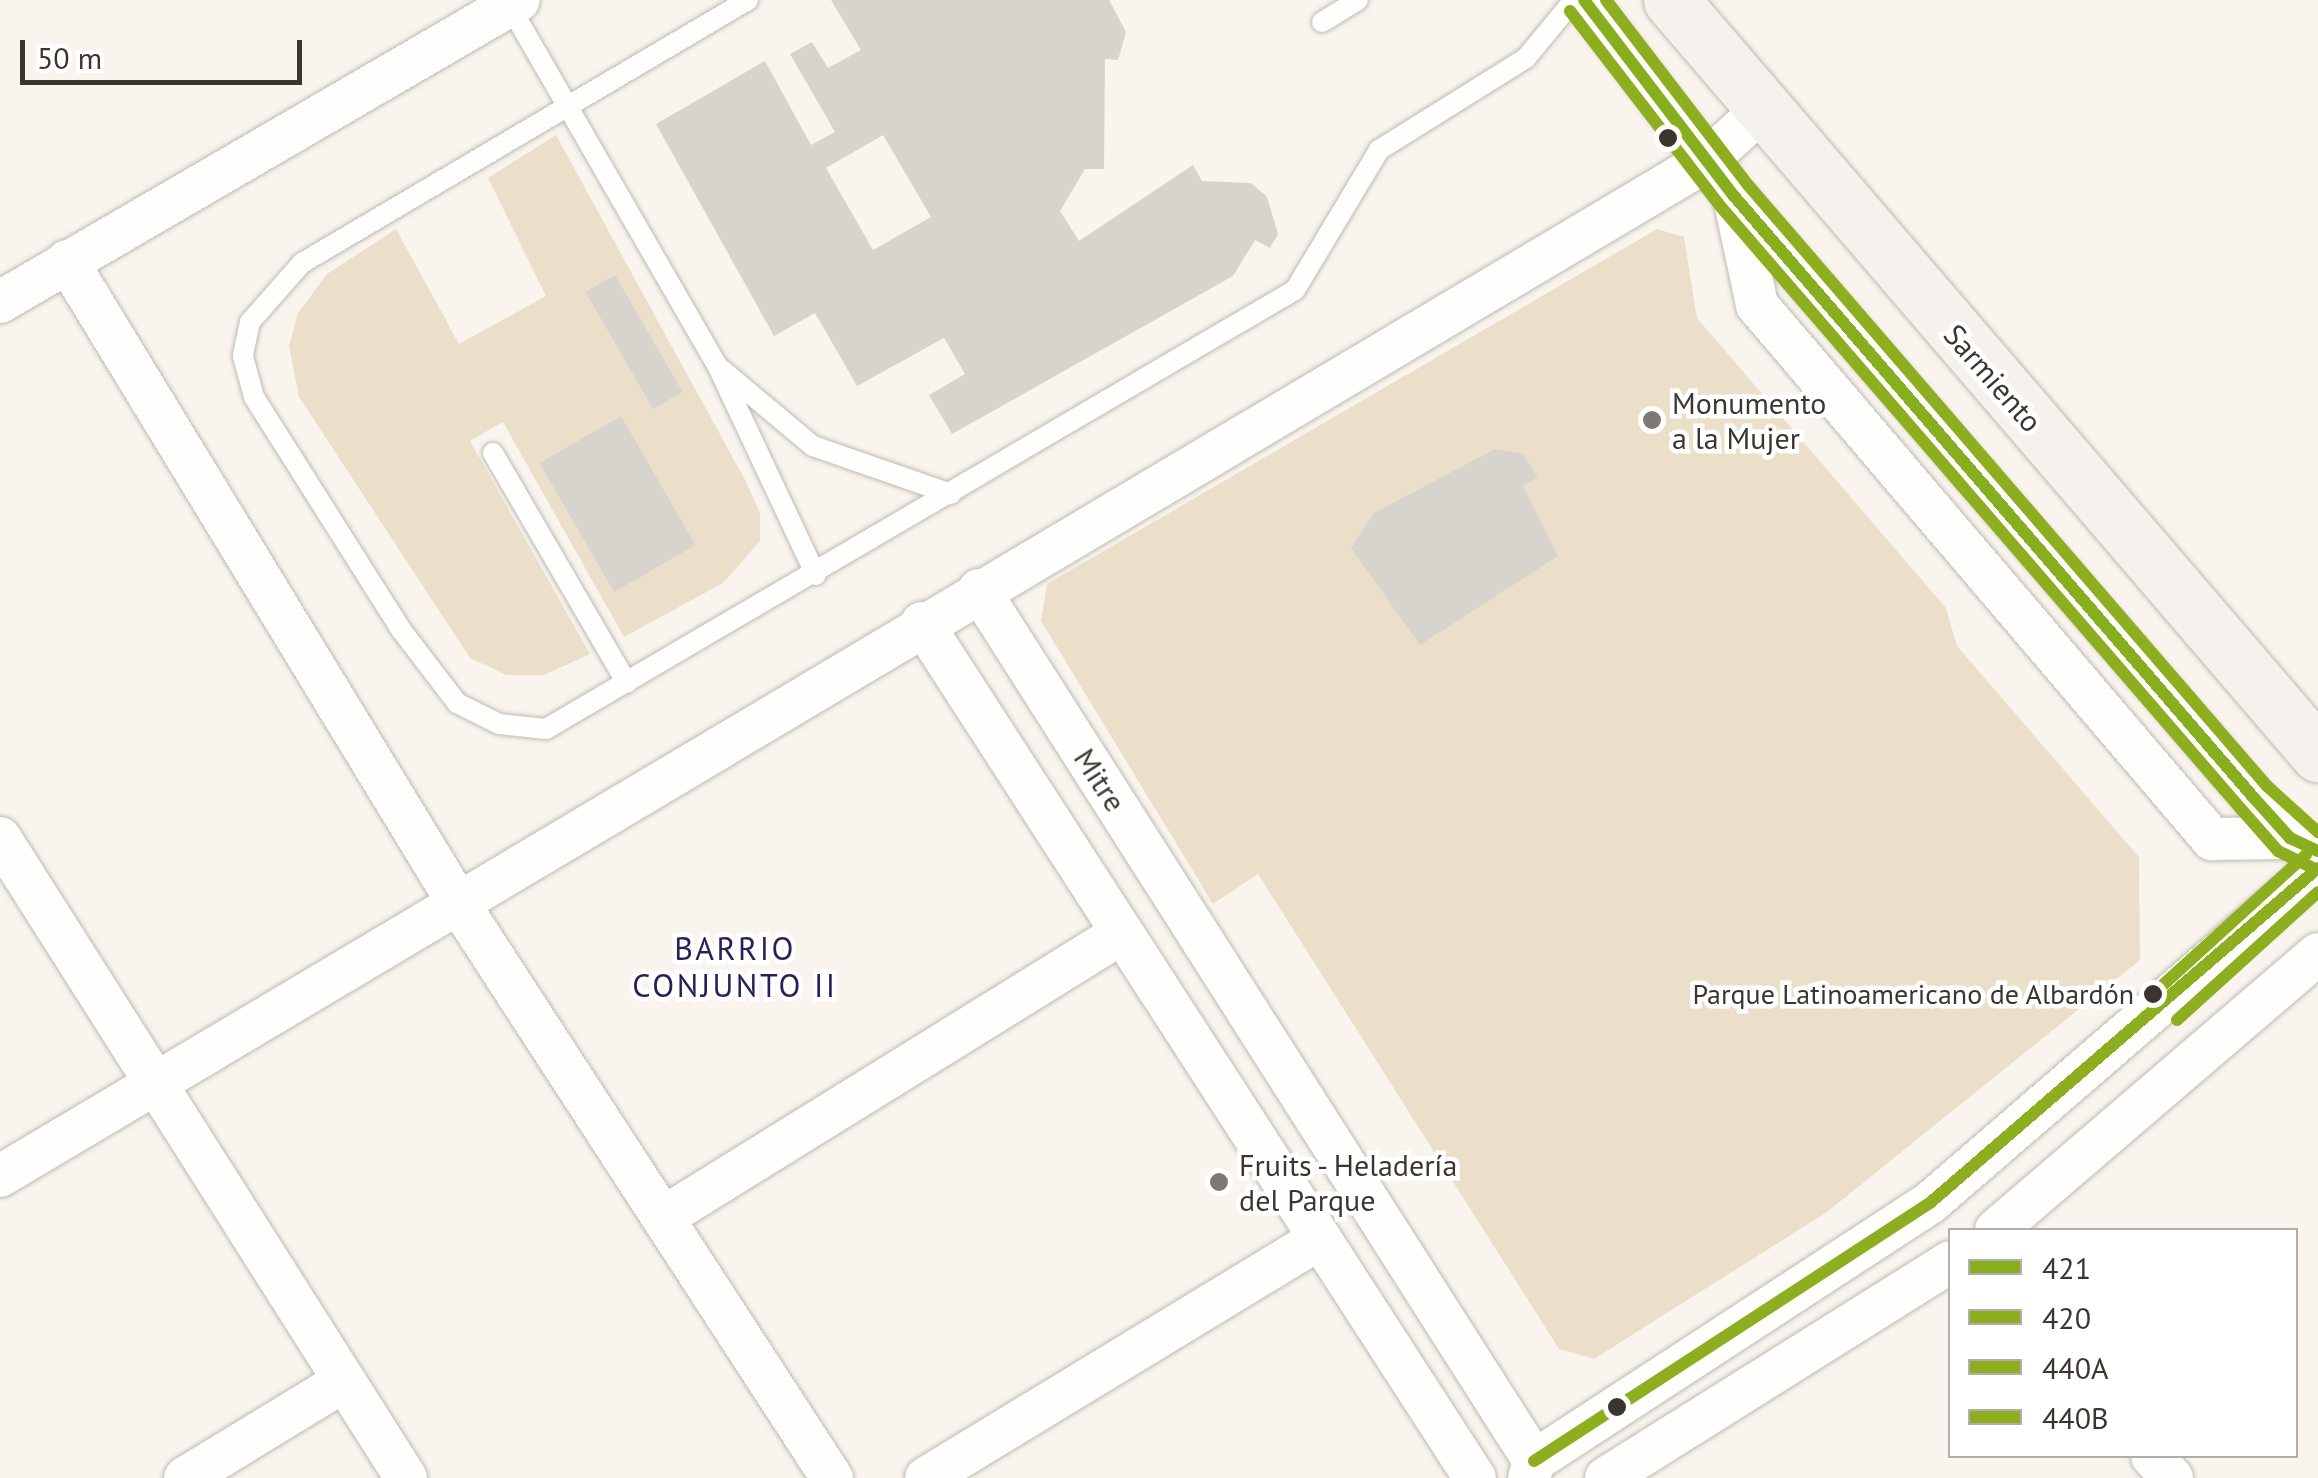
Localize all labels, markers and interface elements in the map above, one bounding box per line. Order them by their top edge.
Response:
scale bar [25,20,308,82]
text: 50 m [37,38,102,77]
unlabelled marker [1658,128,1678,148]
street label: Sarmiento [1936,317,2050,439]
place label: Monumento a la Mujer [1672,385,1826,456]
marker: Monumento a la Mujer [1641,409,1663,431]
street label: Mitre [1067,742,1133,818]
district label: BARRIO CONJUNTO II [632,930,838,1005]
place label: Parque Latinoamericano de Albardón [1692,977,2134,1011]
marker: Parque Latinoamericano de Albardón [2143,984,2163,1004]
place label: Fruits - Heladería del Parque [1239,1147,1462,1218]
marker: Fruits - Heladería del Parque [1208,1171,1230,1193]
legend [1948,1228,2298,1458]
text: 421 [2042,1248,2091,1287]
text: 420 [2042,1298,2091,1337]
text: 440A [2042,1348,2109,1387]
unlabelled marker [1607,1397,1627,1417]
text: 440B [2042,1398,2109,1437]

